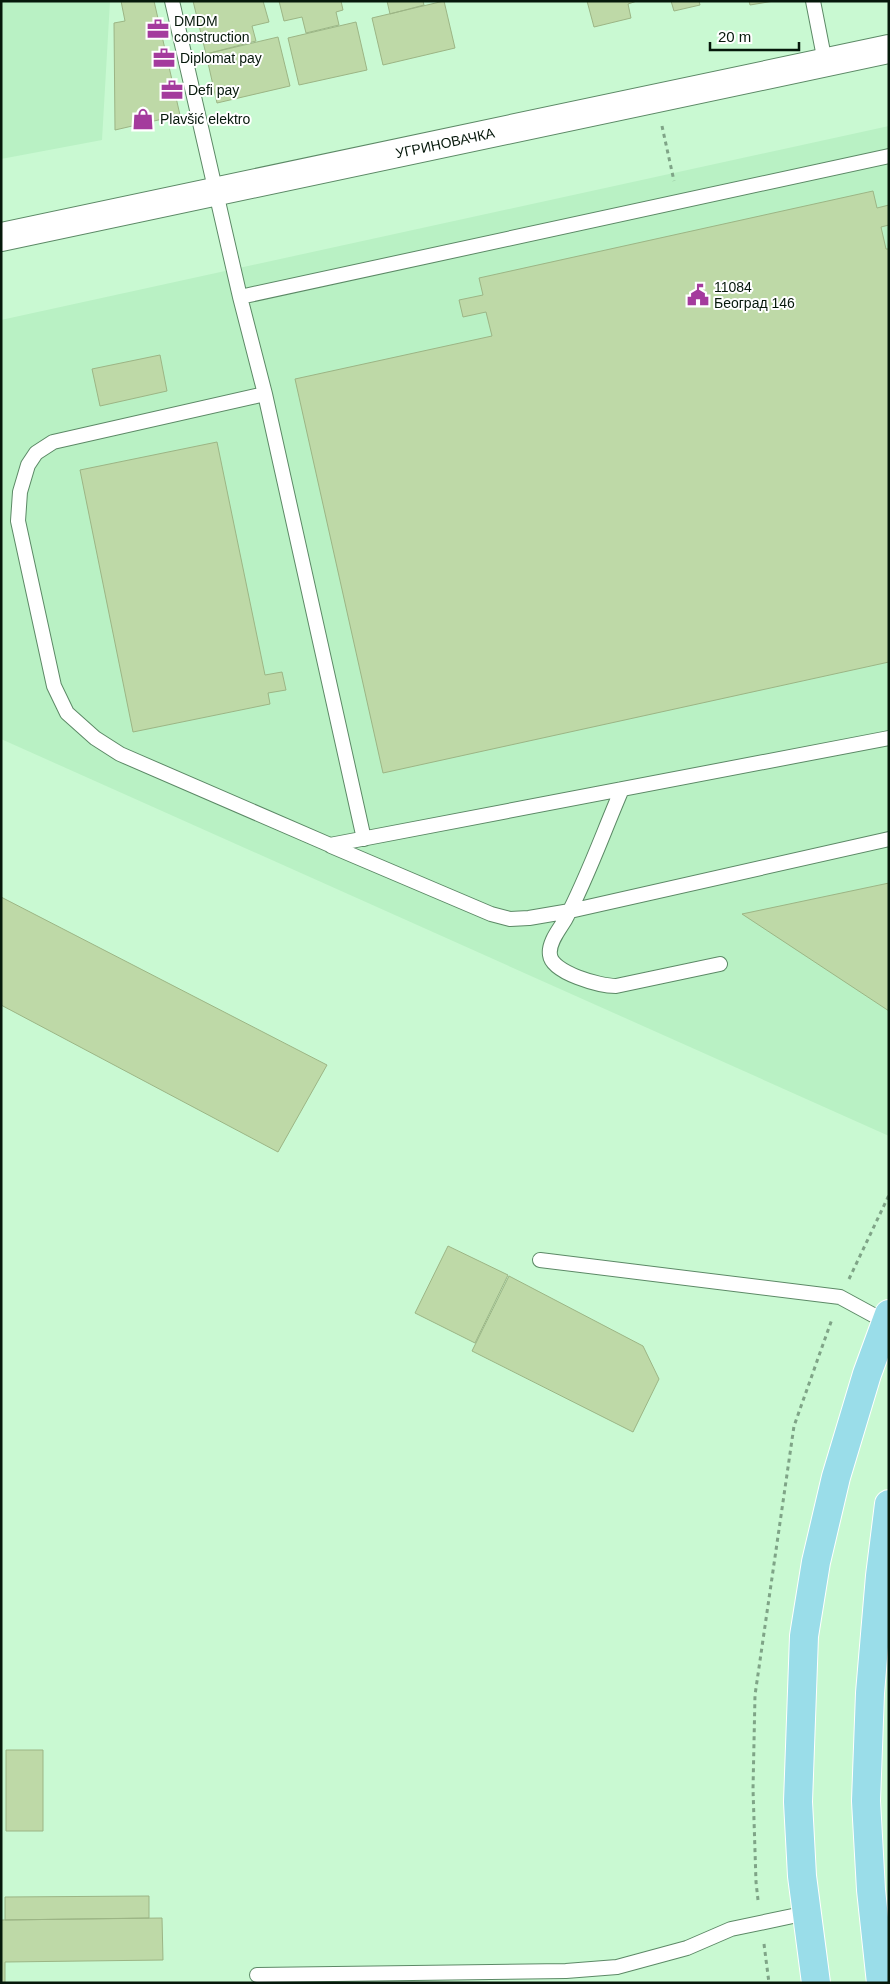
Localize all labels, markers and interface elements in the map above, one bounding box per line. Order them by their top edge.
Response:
place label: DMDM construction [174,13,249,45]
office icon: DMDM construction [145,16,171,42]
scale bar [710,20,799,52]
text: 20 m [718,28,751,45]
office icon: Diplomat pay [151,45,177,71]
place label: Diplomat pay [180,50,262,66]
office icon: Defi pay [159,77,185,103]
place label: Defi pay [188,82,239,98]
shop icon: Plavšić elektro [130,106,156,132]
place label: Plavšić elektro [160,111,250,127]
street label: УГРИНОВАЧКА [394,125,497,161]
place label: 11084 Београд 146 [714,279,795,311]
public building icon: 11084 Београд 146 [685,282,711,308]

